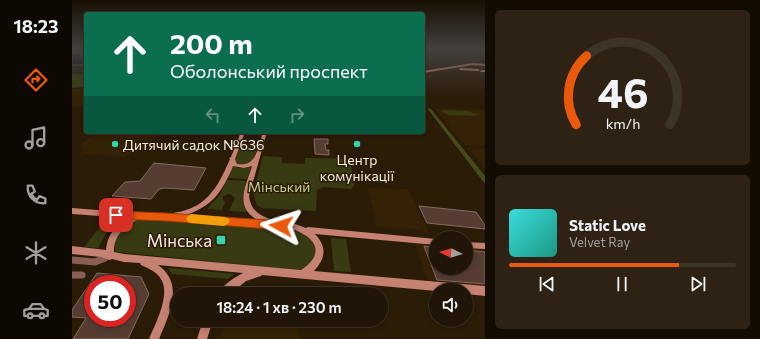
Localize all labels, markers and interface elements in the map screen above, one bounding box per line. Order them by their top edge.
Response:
text: 18:23 [14,15,58,37]
text: 200 m [170,26,253,60]
icon: ahead [104,28,156,80]
text: Оболонський проспект [170,60,368,82]
icon: directions [22,66,50,94]
text: 46 [597,66,648,117]
icon: left [202,104,224,126]
icon: ahead [244,104,266,126]
icon: right [286,104,308,126]
text: km/h [605,114,640,132]
icon: music [22,124,50,152]
place label: Дитячий садок №636 [123,136,264,153]
marker: Дитячий садок №636 [110,139,120,149]
marker: Центр комунікації [352,139,362,149]
place label: Центр комунікації [320,151,395,184]
park label: Мінський [248,178,310,195]
icon: phone [22,181,50,209]
pin [99,198,133,232]
icon: arrive [105,204,127,226]
position arrow [260,205,302,247]
text: Static Love [569,216,646,234]
place label: Мінська [147,230,212,251]
north arrow [429,231,473,275]
map controls [429,231,473,327]
marker: Мінська [215,234,227,246]
text: Velvet Ray [569,234,630,250]
icon: climate [22,239,50,267]
icon: previous [536,273,558,295]
icon: pause [611,273,633,295]
icon: next [687,273,709,295]
speed limit sign: 50 [84,275,136,327]
button: sound [429,283,473,327]
icon: car [22,296,50,324]
text: 18:24 · 1 хв · 230 m [216,298,342,316]

